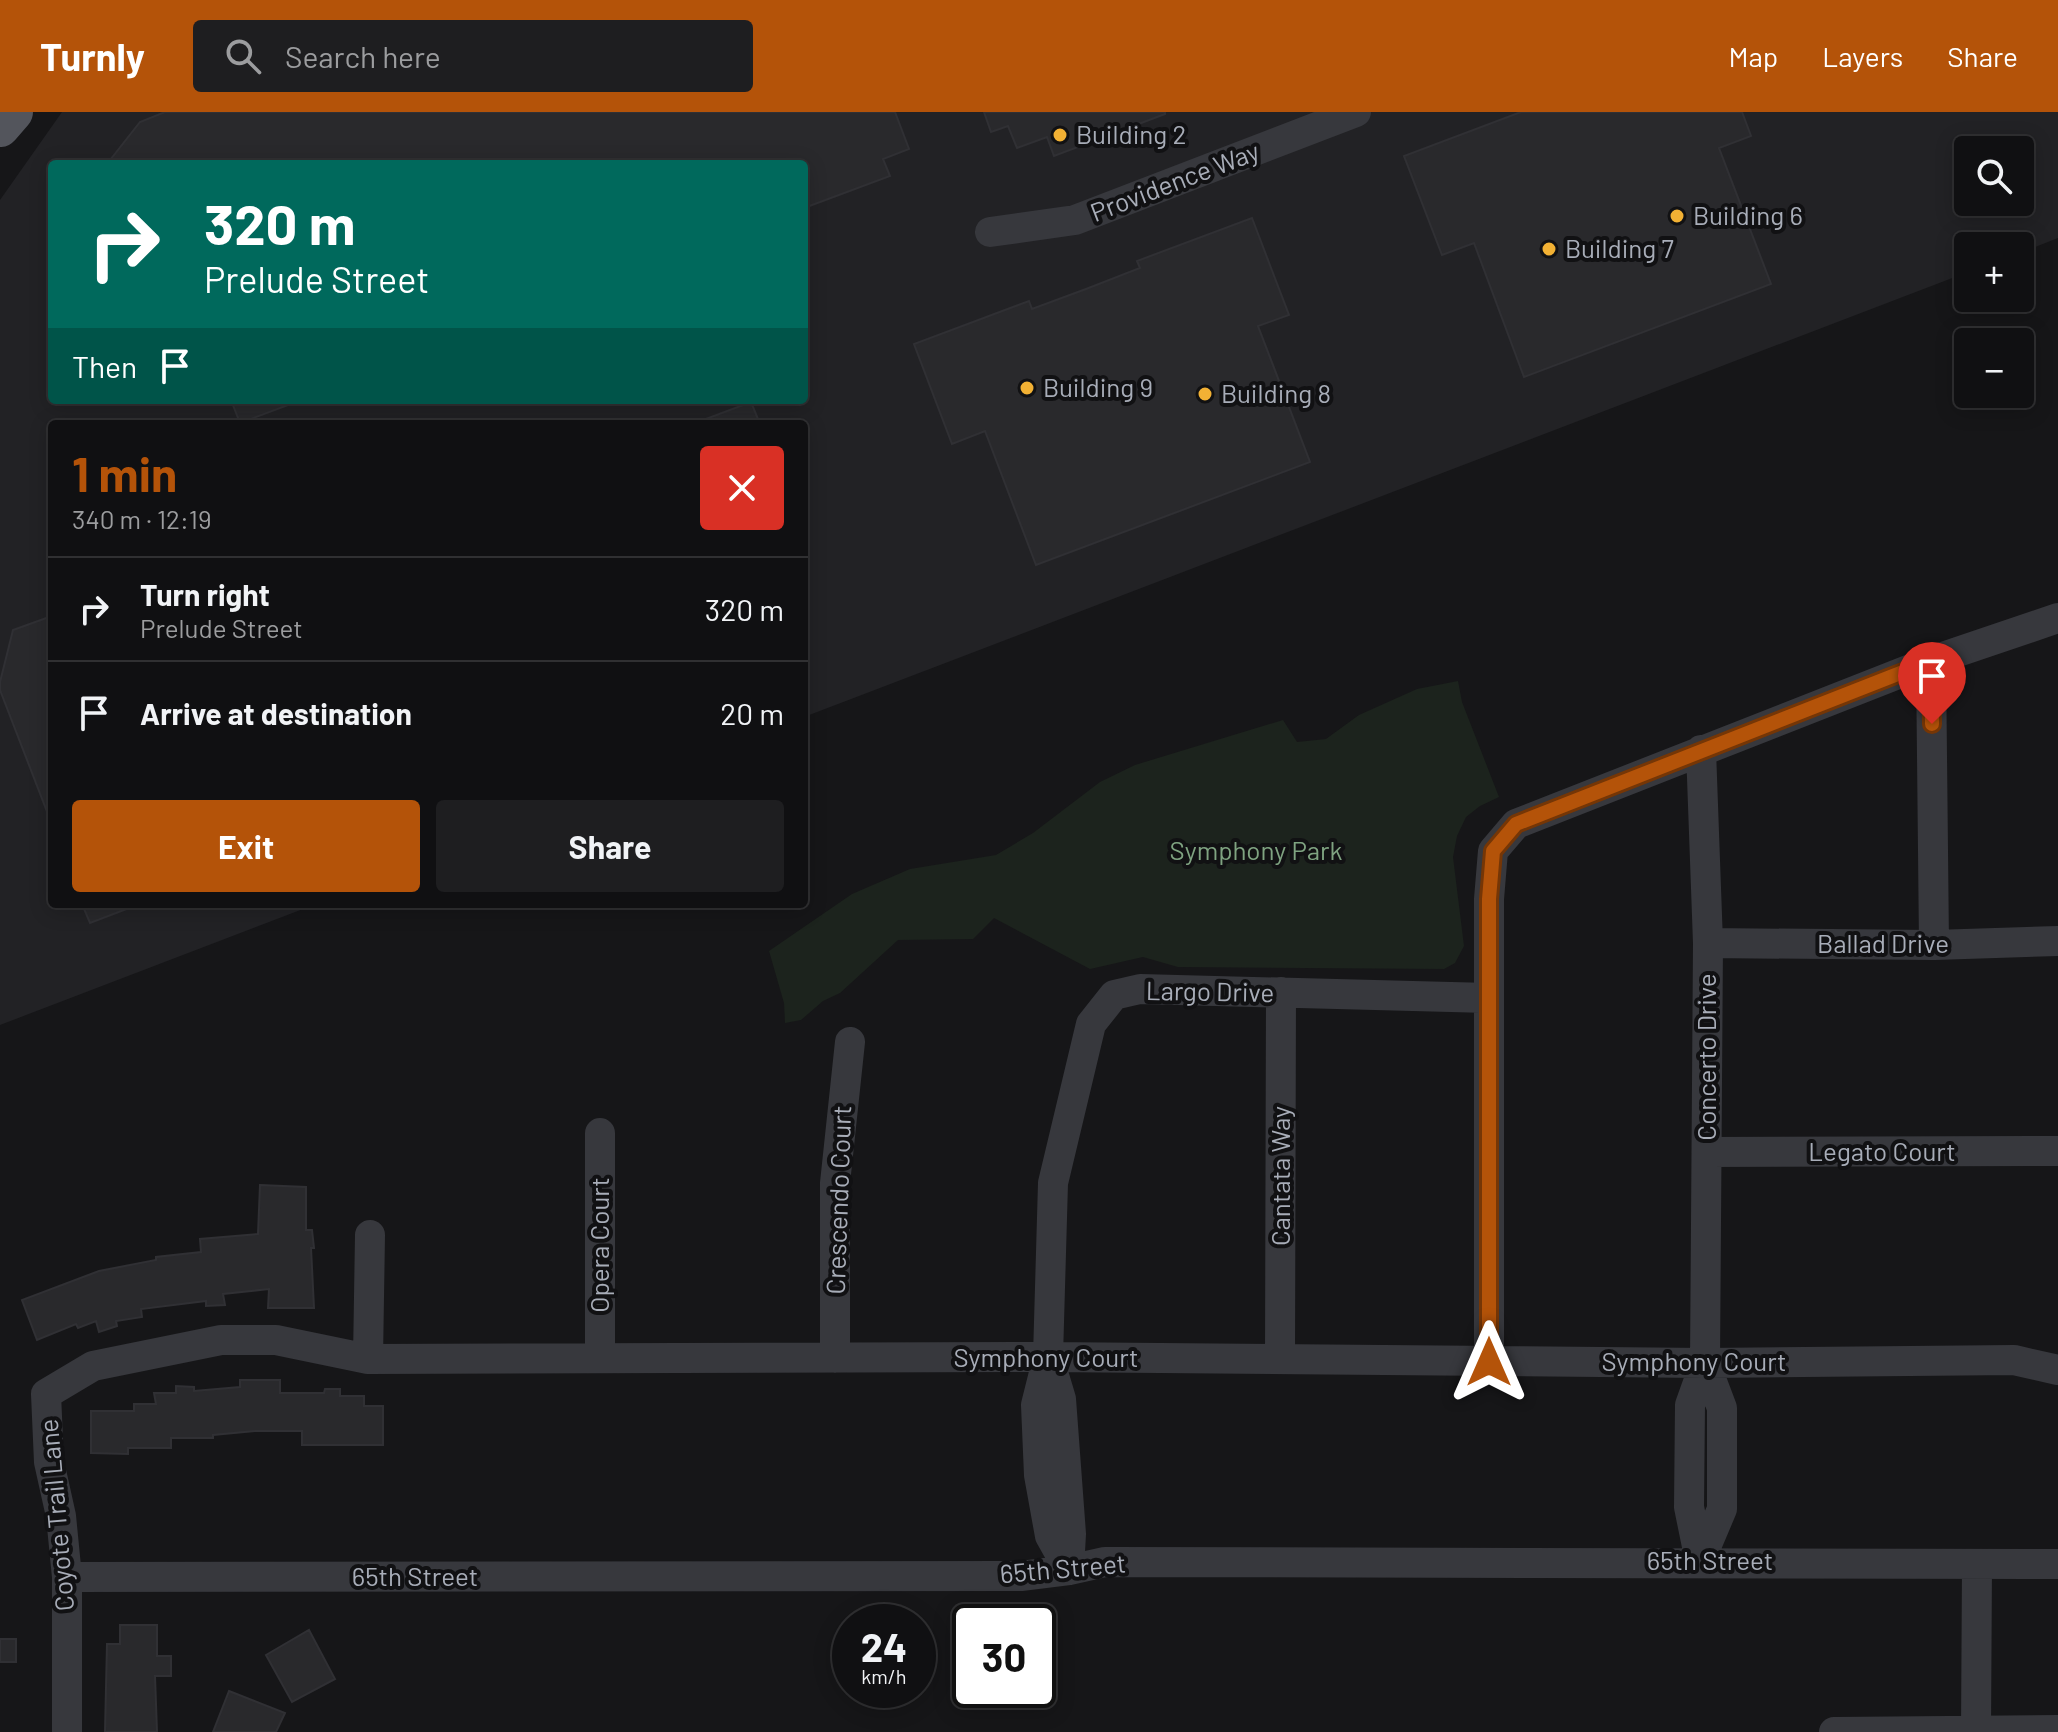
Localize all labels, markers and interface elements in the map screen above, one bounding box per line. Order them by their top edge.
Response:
search box [193,20,753,92]
text: Turnly [40,33,145,79]
icon: search [221,34,265,78]
text: Search here [285,38,441,74]
text: Map [1728,39,1778,73]
text: Layers [1822,39,1903,73]
text: Share [1947,39,2018,73]
place label: Building 2 [1076,118,1186,149]
marker: Building 2 [1051,126,1069,144]
street label: Providence Way [1086,134,1263,227]
map controls [1954,136,2034,408]
button: search [1954,136,2034,216]
text: 320 m [204,189,355,256]
icon: right [72,192,176,296]
place label: Building 6 [1693,199,1803,230]
marker: Building 6 [1668,207,1686,225]
place label: Building 7 [1565,232,1674,263]
button: + [1954,232,2034,312]
marker: Building 7 [1540,240,1558,258]
text: Prelude Street [204,257,429,300]
button: − [1954,328,2034,408]
icon: arrive [153,344,197,388]
text: Then [72,348,137,384]
place label: Building 9 [1043,371,1153,402]
place label: Building 8 [1221,377,1331,408]
marker: Building 9 [1018,379,1036,397]
marker: Building 8 [1196,385,1214,403]
text: 1 min [72,444,177,502]
button: close [700,446,784,530]
text: 340 m · 12:19 [72,503,211,534]
text: Turn right [140,576,270,612]
icon: right [72,587,116,631]
text: 320 m [705,591,784,627]
text: Prelude Street [140,612,303,643]
pin [1898,642,1966,724]
icon: arrive [1910,654,1954,698]
icon: arrive [72,691,116,735]
text: Arrive at destination [140,695,412,731]
text: 20 m [720,695,784,731]
button: Exit [72,800,420,892]
button: Share [436,800,784,892]
park label: Symphony Park [1169,834,1343,865]
street label: Ballad Drive [1817,927,1949,958]
street label: Concerto Drive [1690,973,1721,1141]
street label: Largo Drive [1146,974,1274,1007]
street label: Crescendo Court [819,1105,856,1295]
street label: Cantata Way [1264,1106,1295,1246]
street label: Legato Court [1808,1135,1956,1166]
street label: Opera Court [583,1177,614,1313]
position arrow [1447,1320,1531,1404]
street label: Symphony Court [953,1341,1139,1372]
street label: Symphony Court [1601,1345,1787,1376]
street label: Coyote Trail Lane [32,1418,79,1612]
street label: 65th Street [1647,1544,1773,1575]
street label: 65th Street [999,1547,1127,1588]
street label: 65th Street [352,1560,478,1591]
speed limit sign: 30 [952,1604,1056,1708]
text: 24 [861,1622,907,1670]
text: km/h [861,1664,907,1688]

